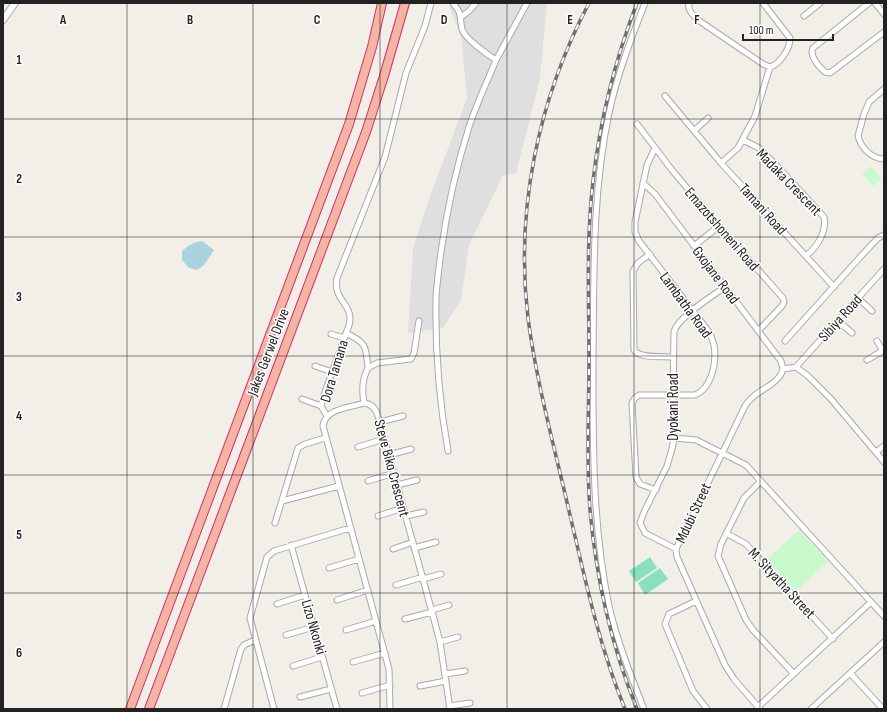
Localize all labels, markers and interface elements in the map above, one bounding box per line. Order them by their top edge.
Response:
text: A [59,12,67,28]
text: B [187,12,193,28]
text: C [314,12,321,28]
text: D [441,12,448,28]
text: E [567,12,573,28]
text: F [694,12,700,28]
scale bar [743,16,833,42]
text: 100 m [749,23,774,38]
text: 1 [16,52,22,68]
street label: Madaka Crescent [752,145,826,220]
text: 2 [16,171,22,187]
street label: Tamani Road [735,180,791,239]
street label: Emazotshoneni Road [680,184,763,275]
street label: Gxojane Road [688,243,743,308]
street label: Lambatha Road [655,269,716,342]
text: 3 [16,289,22,305]
street label: Sibiya Road [814,291,866,346]
street label: Jakes Gerwel Drive [243,306,294,399]
street label: Dora Tamana [316,337,353,405]
street label: Dyokani Road [664,373,683,441]
text: 4 [16,408,22,424]
street label: Steve Biko Crescent [369,417,414,519]
street label: Mdubi Street [671,480,716,546]
text: 5 [16,527,22,543]
street label: M. Sityatha Street [744,544,820,623]
street label: Lizo Nkonki [297,597,330,657]
text: 6 [16,645,22,661]

